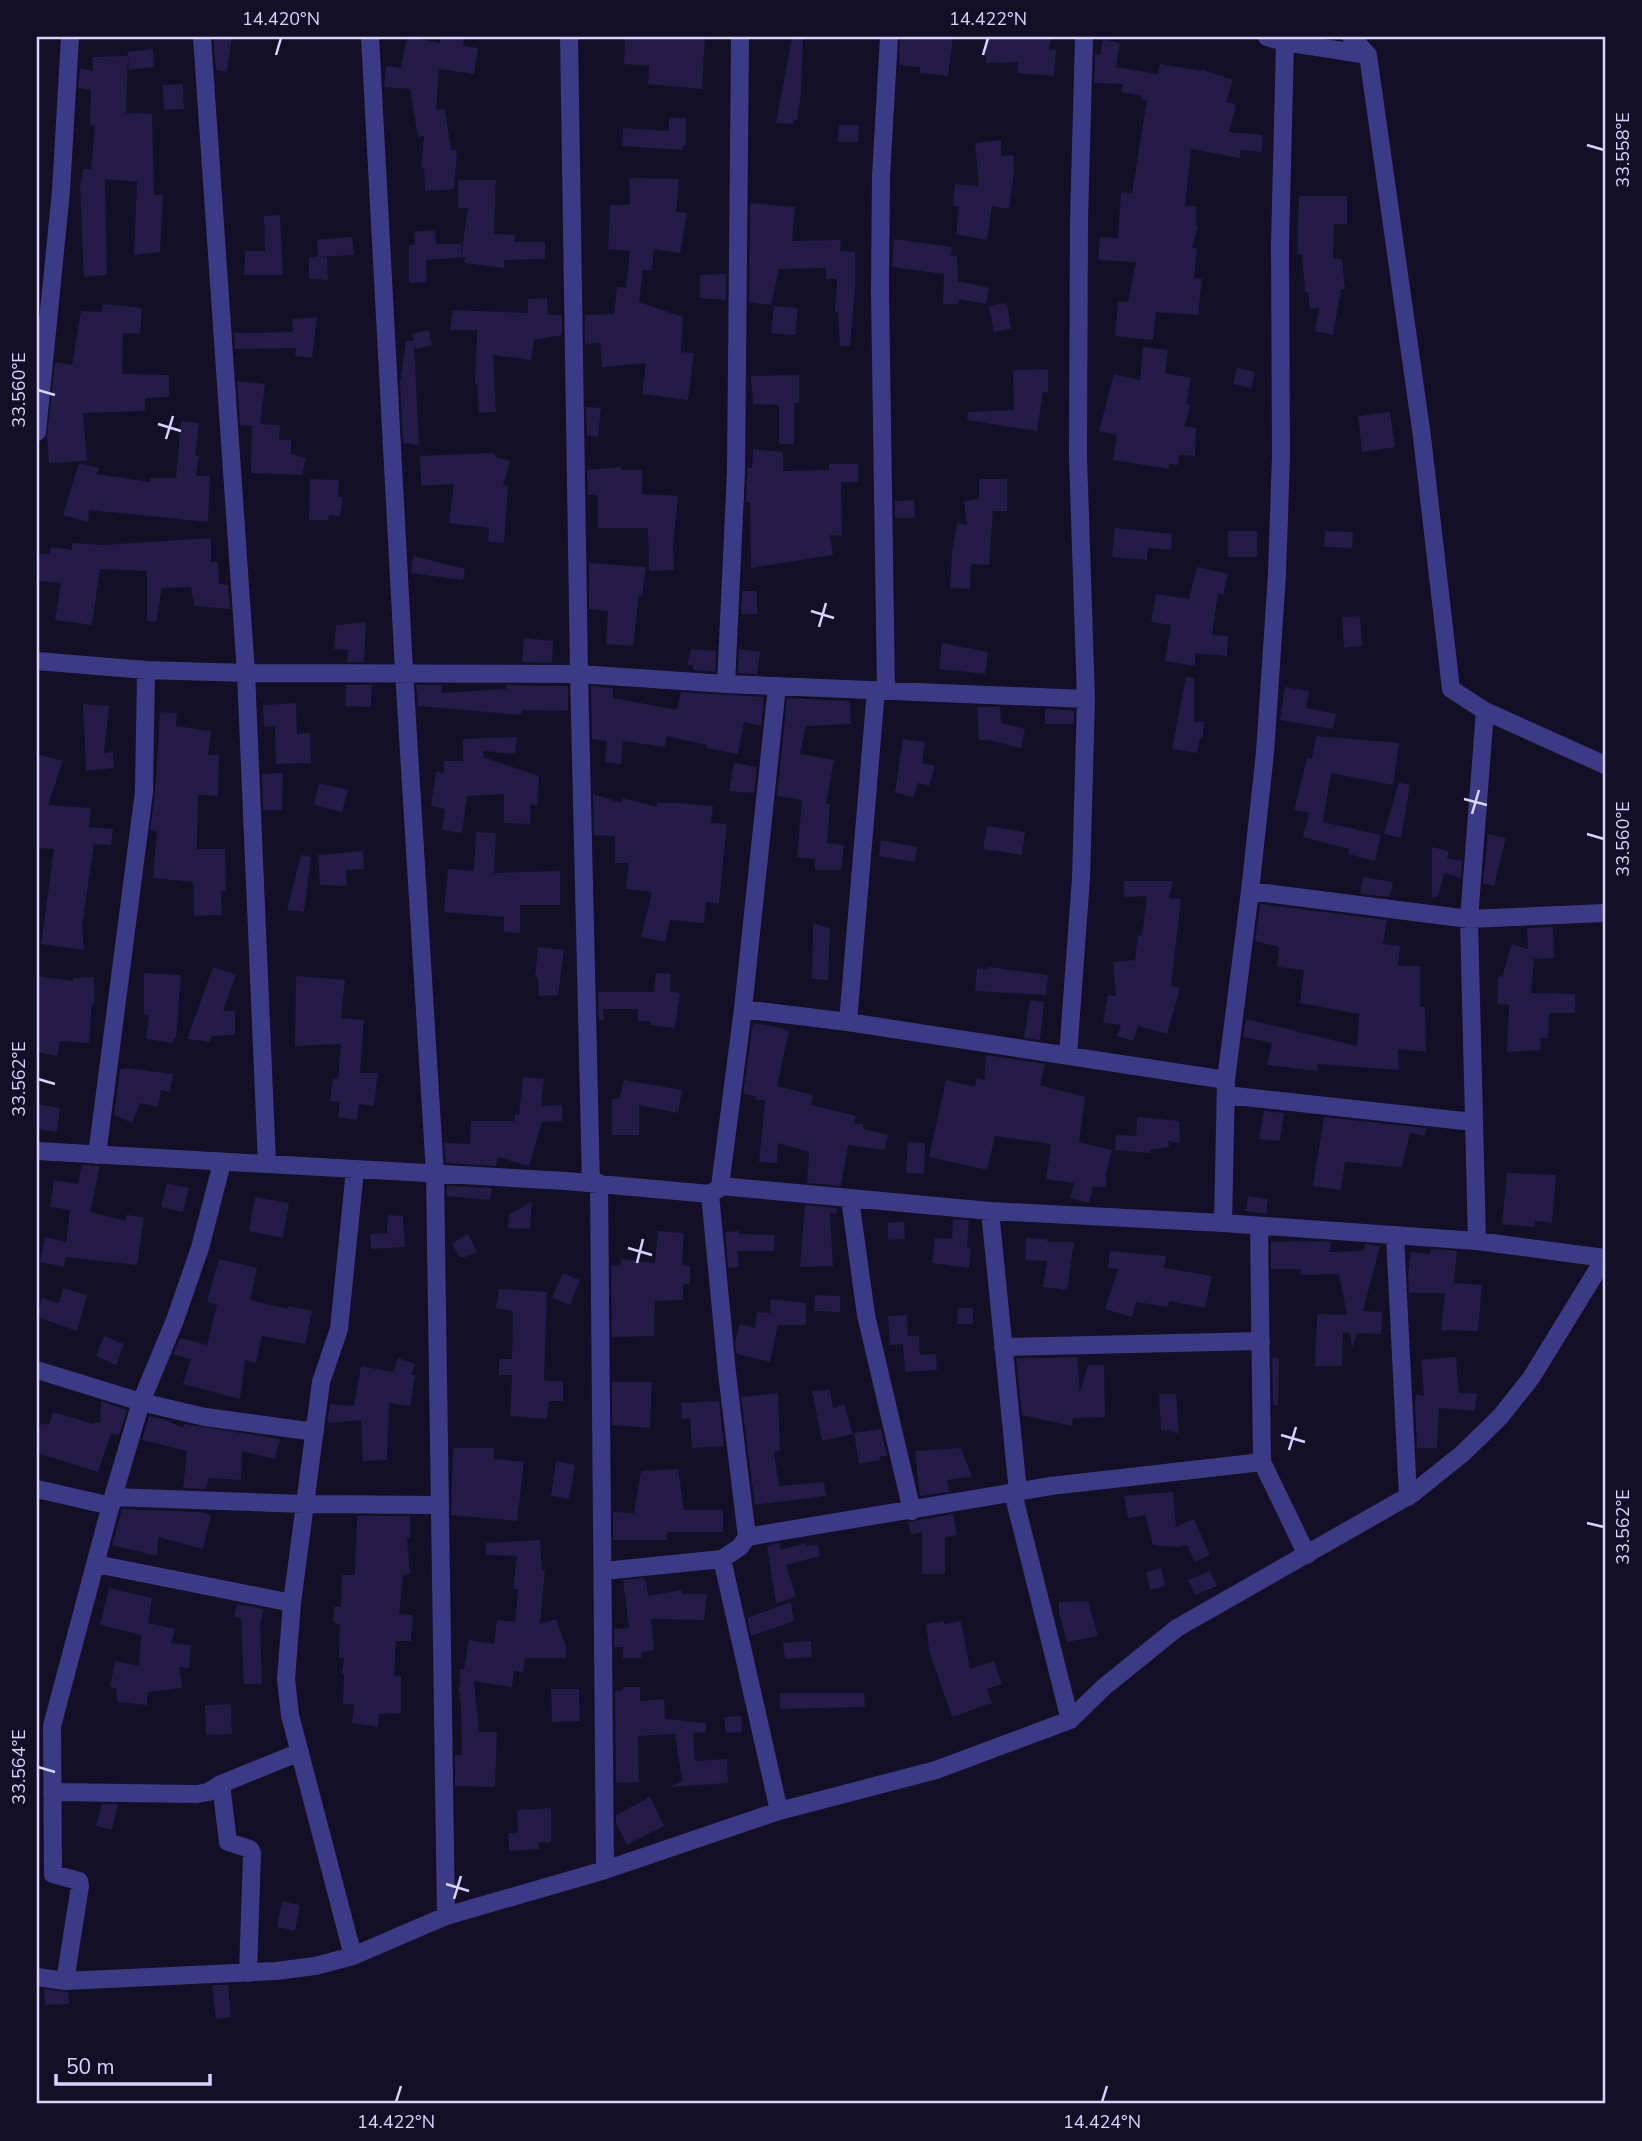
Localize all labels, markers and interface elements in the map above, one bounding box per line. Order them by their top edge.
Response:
text: 14.420°N [242,7,320,31]
text: 14.422°N [949,7,1027,31]
text: 33.558°E [1611,112,1635,188]
text: 33.560°E [7,352,31,428]
text: 33.560°E [1611,801,1635,877]
text: 33.562°E [7,1041,31,1117]
text: 33.562°E [1611,1489,1635,1565]
text: 33.564°E [7,1729,31,1805]
scale bar [56,2043,210,2087]
text: 50 m [66,2053,115,2081]
text: 14.422°N [357,2110,435,2134]
text: 14.424°N [1063,2110,1141,2134]

